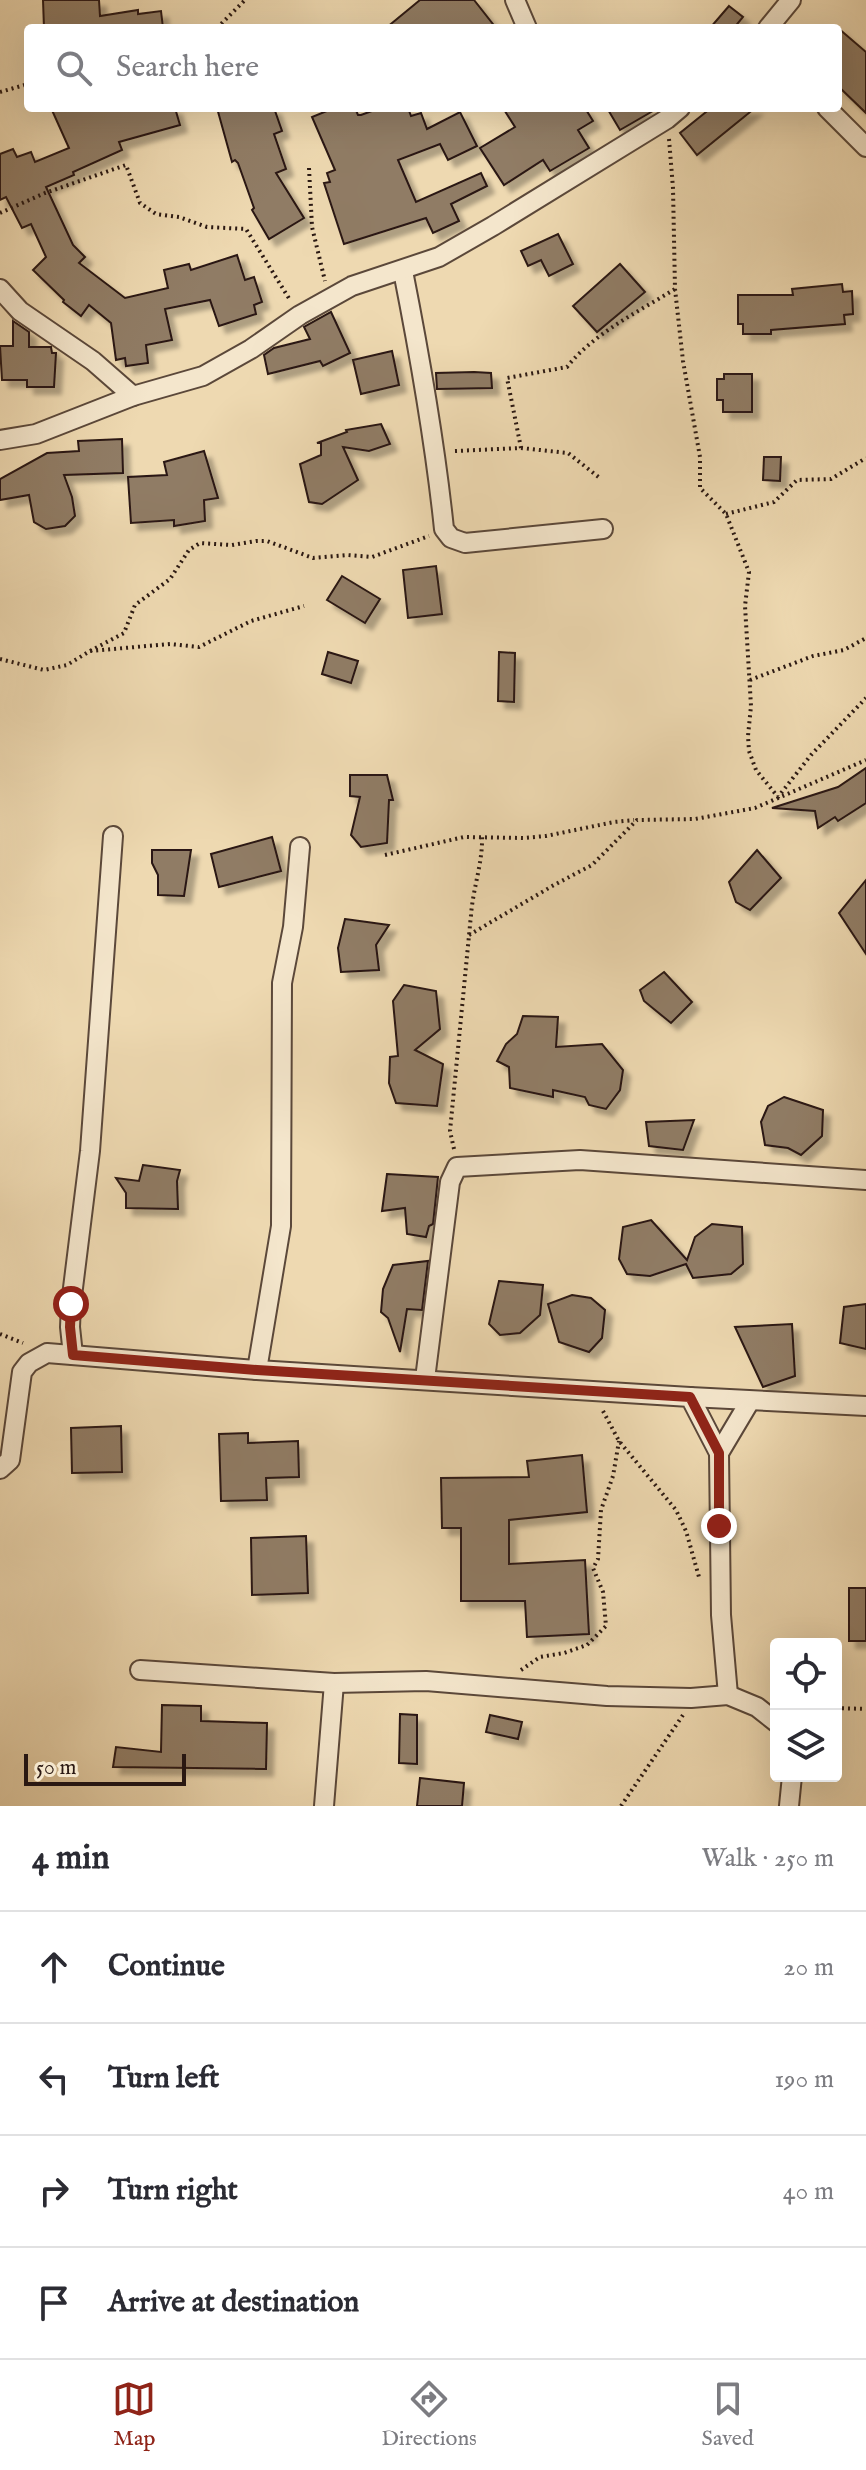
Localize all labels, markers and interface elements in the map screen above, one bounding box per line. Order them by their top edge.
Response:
search box [24,24,842,112]
icon: search [52,46,96,90]
text: Search here [116,49,259,87]
route start [53,1286,89,1322]
route end [701,1508,737,1544]
map controls [770,1638,842,1782]
button: locate [770,1638,842,1710]
button: layers [770,1710,842,1782]
scale bar [24,1750,186,1786]
text: 50 m [36,1754,77,1782]
text: 4 min [32,1837,110,1880]
text: Walk · 250 m [701,1842,834,1875]
icon: ahead [32,1945,76,1989]
text: Continue [108,1948,225,1986]
text: 20 m [783,1951,834,1984]
icon: left [32,2057,76,2101]
text: Turn left [108,2060,219,2098]
text: 190 m [774,2063,834,2096]
icon: right [32,2169,76,2213]
text: Turn right [108,2172,238,2210]
text: 40 m [783,2175,834,2208]
icon: arrive [32,2281,76,2325]
text: Arrive at destination [108,2284,359,2322]
tab: Map [112,2377,156,2453]
tab: Directions [381,2377,477,2453]
tab: Saved [702,2377,754,2453]

